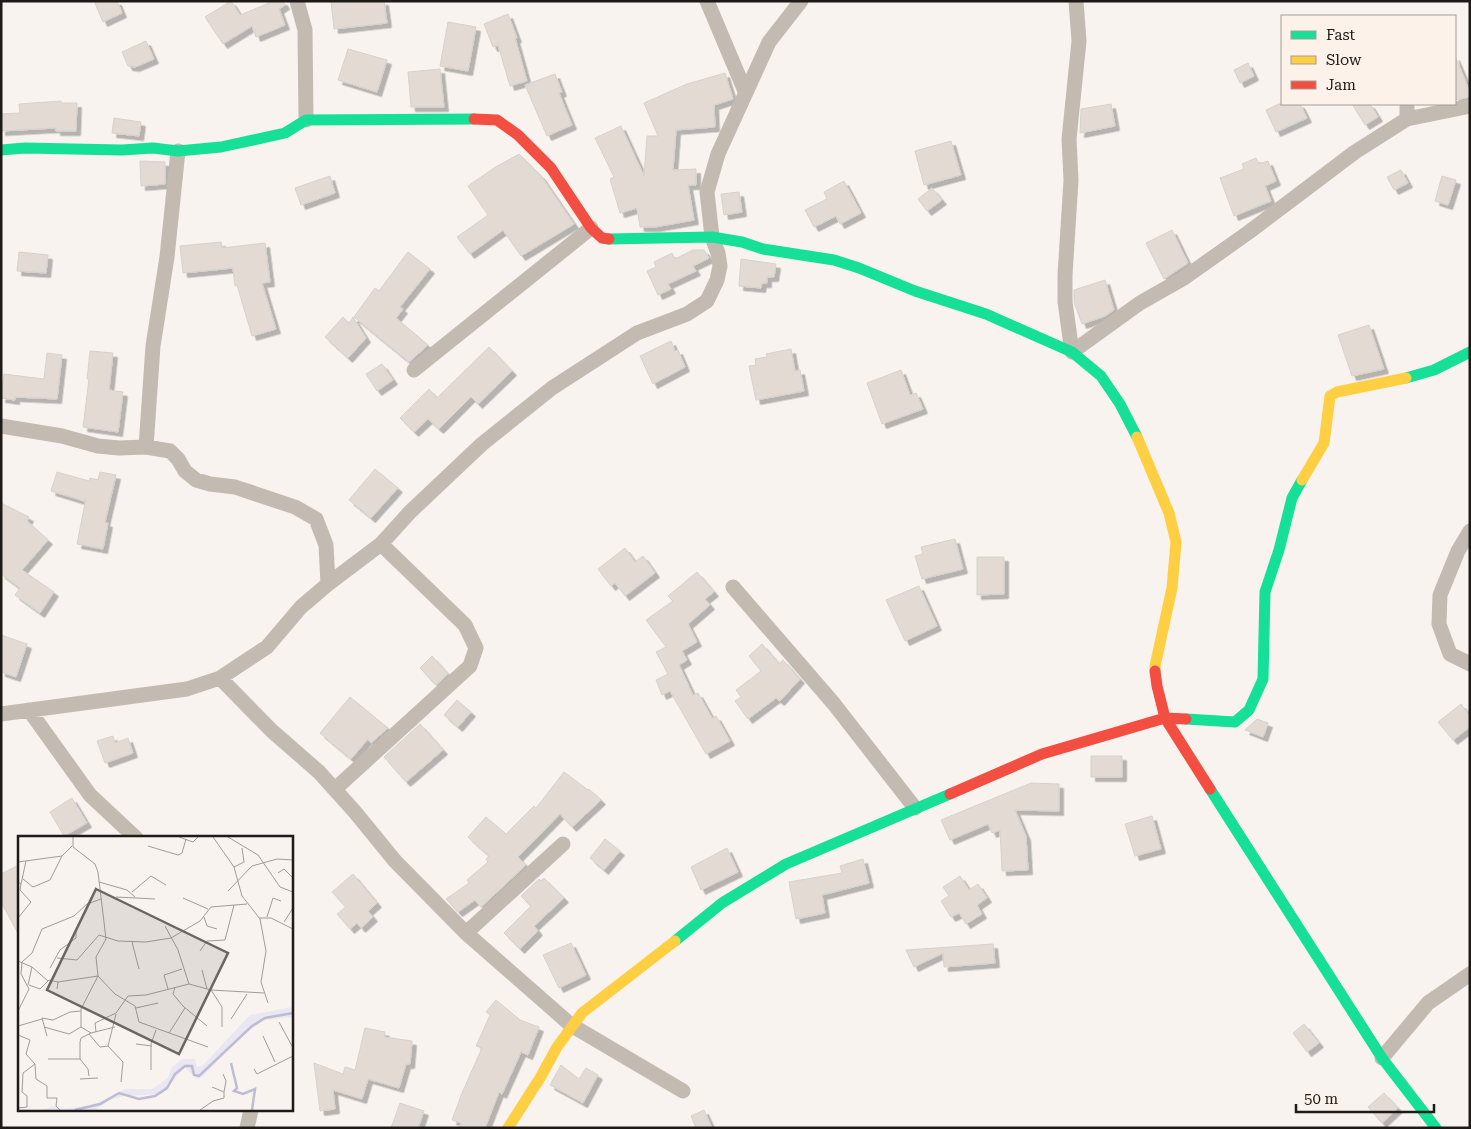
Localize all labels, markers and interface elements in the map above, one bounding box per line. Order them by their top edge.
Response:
legend [1281,15,1456,105]
text: Fast [1326,26,1356,44]
text: Slow [1326,51,1362,69]
text: Jam [1326,76,1356,94]
inset map [18,836,292,1112]
scale bar [1296,1082,1434,1114]
text: 50 m [1304,1090,1339,1108]

